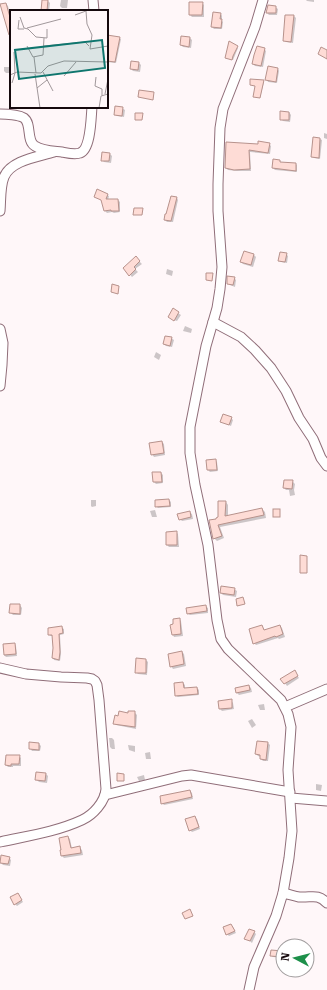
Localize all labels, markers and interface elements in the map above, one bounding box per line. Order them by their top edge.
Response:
inset map [10,10,108,108]
north arrow [275,938,315,978]
text: N [279,951,293,962]

